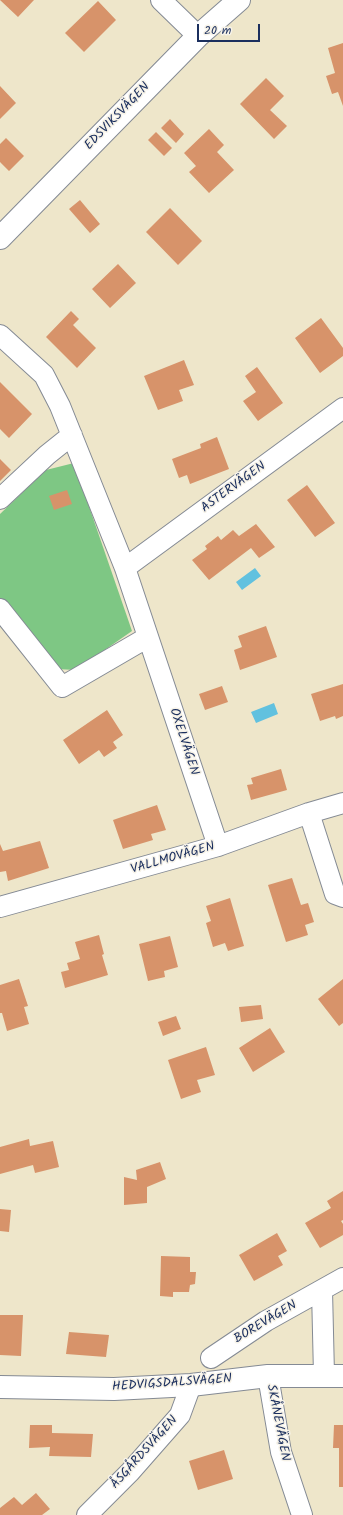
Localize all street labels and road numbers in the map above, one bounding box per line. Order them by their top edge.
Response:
street label: EDSVIKSVÄGEN [82,80,154,154]
street label: ASTERVÄGEN [199,459,269,517]
street label: OXELVÄGEN [165,706,201,778]
street label: VALLMOVÄGEN [129,840,217,878]
street label: BOREVÄGEN [232,1298,300,1348]
street label: HEDVIGSDALSVÄGEN [112,1372,232,1396]
street label: SKÅNEVÄGEN [262,1383,292,1463]
street label: ÅSGÅRDSVÄGEN [108,1413,182,1493]

